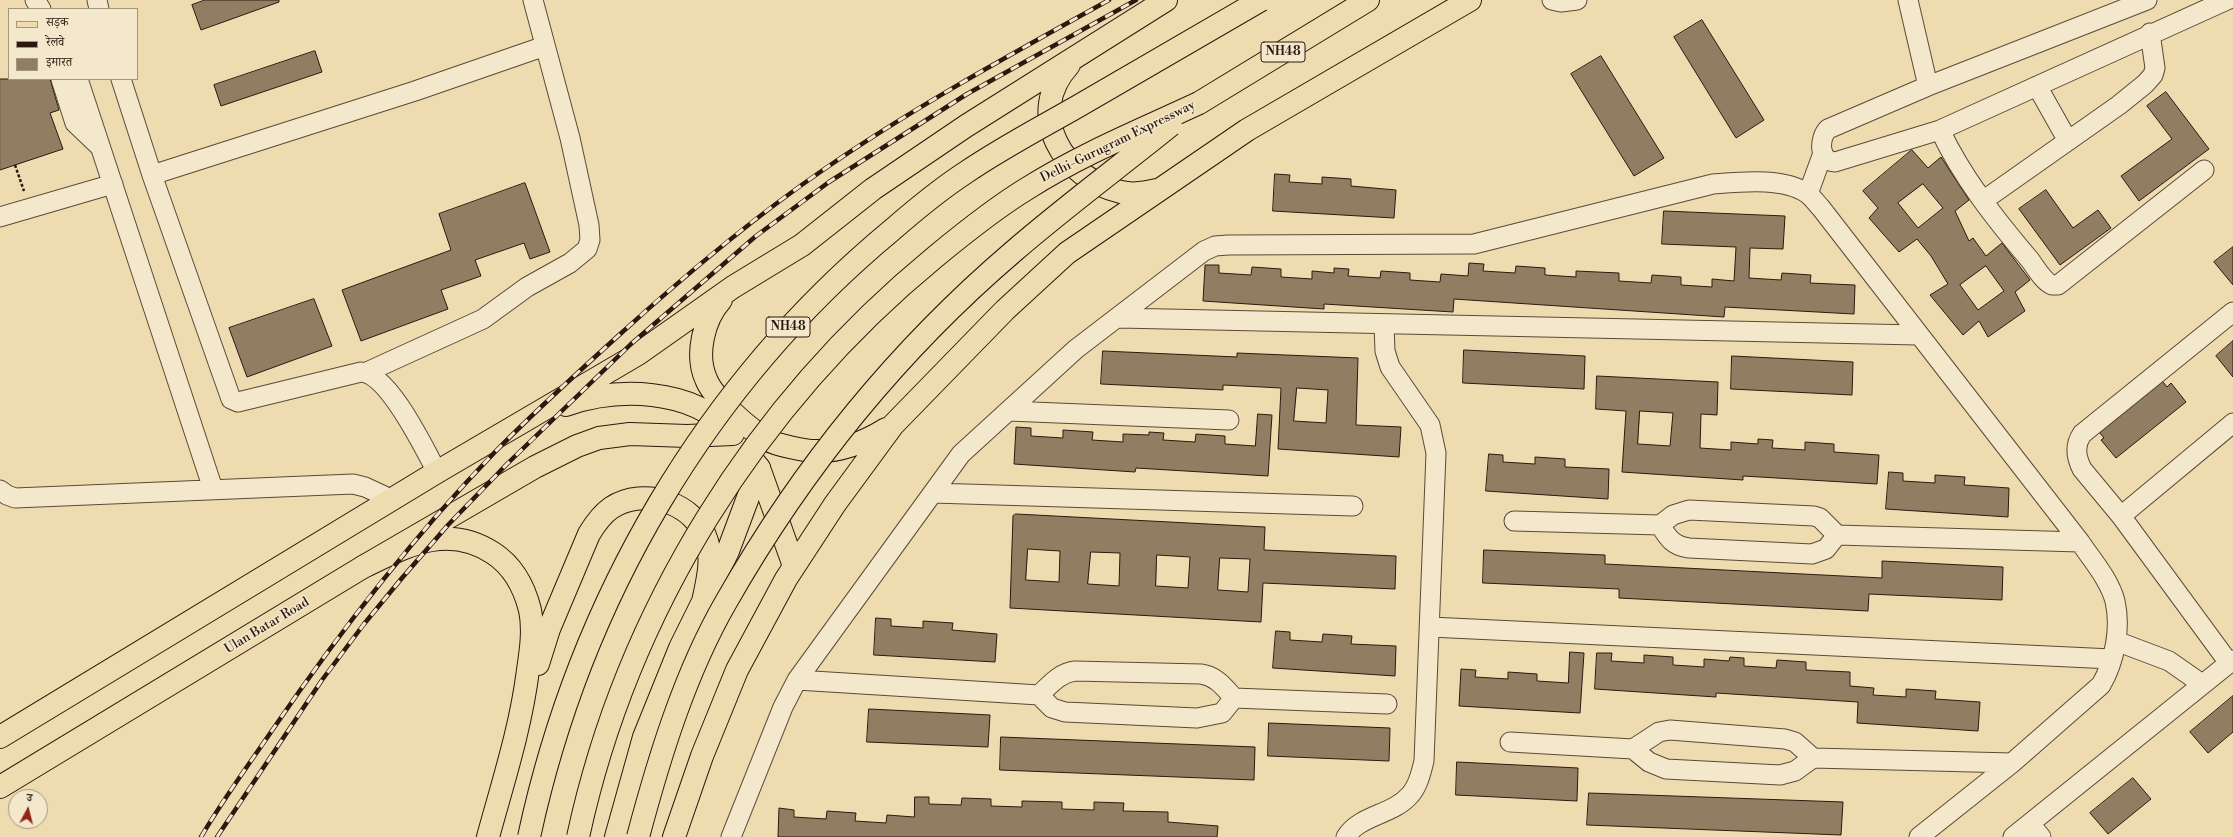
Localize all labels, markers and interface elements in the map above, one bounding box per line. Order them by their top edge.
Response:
legend [8,8,138,80]
text: सड़क [46,15,69,30]
text: रेलवे [46,35,64,50]
road number: NH48 [1261,42,1305,62]
text: इमारत [46,55,72,70]
street label: Delhi-Gurugram Expressway [1038,98,1198,186]
road number: NH48 [766,317,810,337]
street label: Ulan Batar Road [222,595,312,657]
north arrow [8,789,48,829]
text: उ [26,791,33,805]

